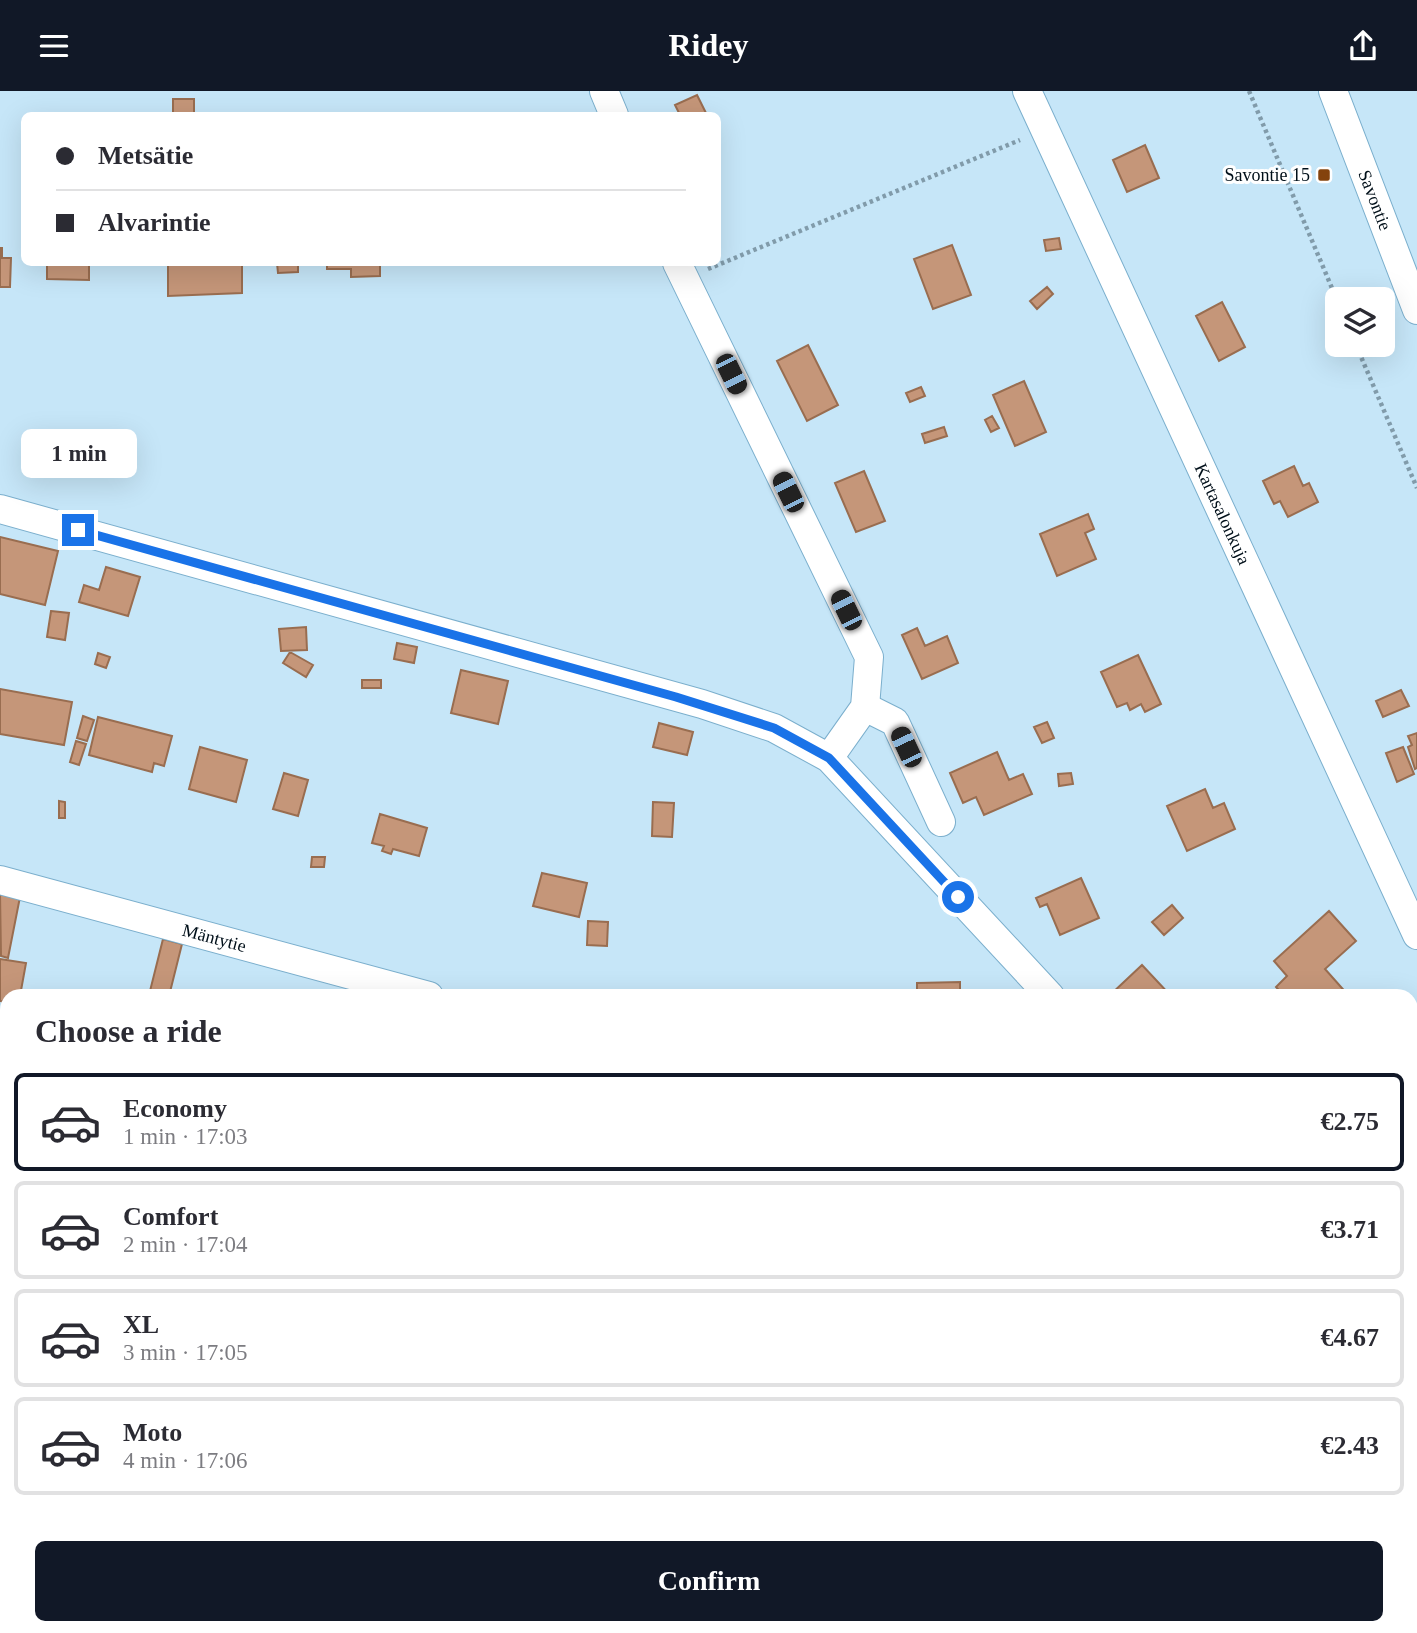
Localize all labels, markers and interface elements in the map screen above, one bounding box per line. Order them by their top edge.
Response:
icon: menu [35,27,73,65]
text: Ridey [669,27,749,63]
icon: share [1344,27,1382,65]
text: Metsätie [98,141,193,170]
place label: Savontie 15 [1225,165,1310,185]
marker: Savontie 15 [1316,167,1332,183]
street label: Savontie [1354,167,1396,233]
text: Alvarintie [98,208,211,237]
map controls [1325,287,1395,357]
button: layers [1325,287,1395,357]
car [713,351,750,397]
callout: 1 min [20,429,136,477]
text: 1 min [51,441,107,466]
street label: Kartasalonkuja [1191,460,1254,568]
car [770,469,807,515]
route end [62,514,94,546]
car [828,587,865,633]
car [888,724,925,770]
route start [942,881,974,913]
street label: Mäntytie [180,920,248,956]
text: Choose a ride [35,1013,222,1049]
icon: car [39,1091,102,1154]
text: Economy [123,1094,227,1123]
text: €2.75 [1321,1107,1379,1136]
text: 1 min · 17:03 [123,1124,248,1149]
icon: car [39,1199,102,1262]
text: Comfort [123,1202,218,1231]
text: €3.71 [1321,1215,1379,1244]
text: 2 min · 17:04 [123,1232,248,1257]
icon: car [39,1307,102,1370]
text: XL [123,1310,159,1339]
text: €4.67 [1321,1323,1379,1352]
text: 3 min · 17:05 [123,1340,248,1365]
icon: car [39,1415,102,1478]
text: Moto [123,1418,182,1447]
text: €2.43 [1321,1431,1379,1460]
text: 4 min · 17:06 [123,1448,248,1473]
button: Confirm [35,1541,1383,1621]

